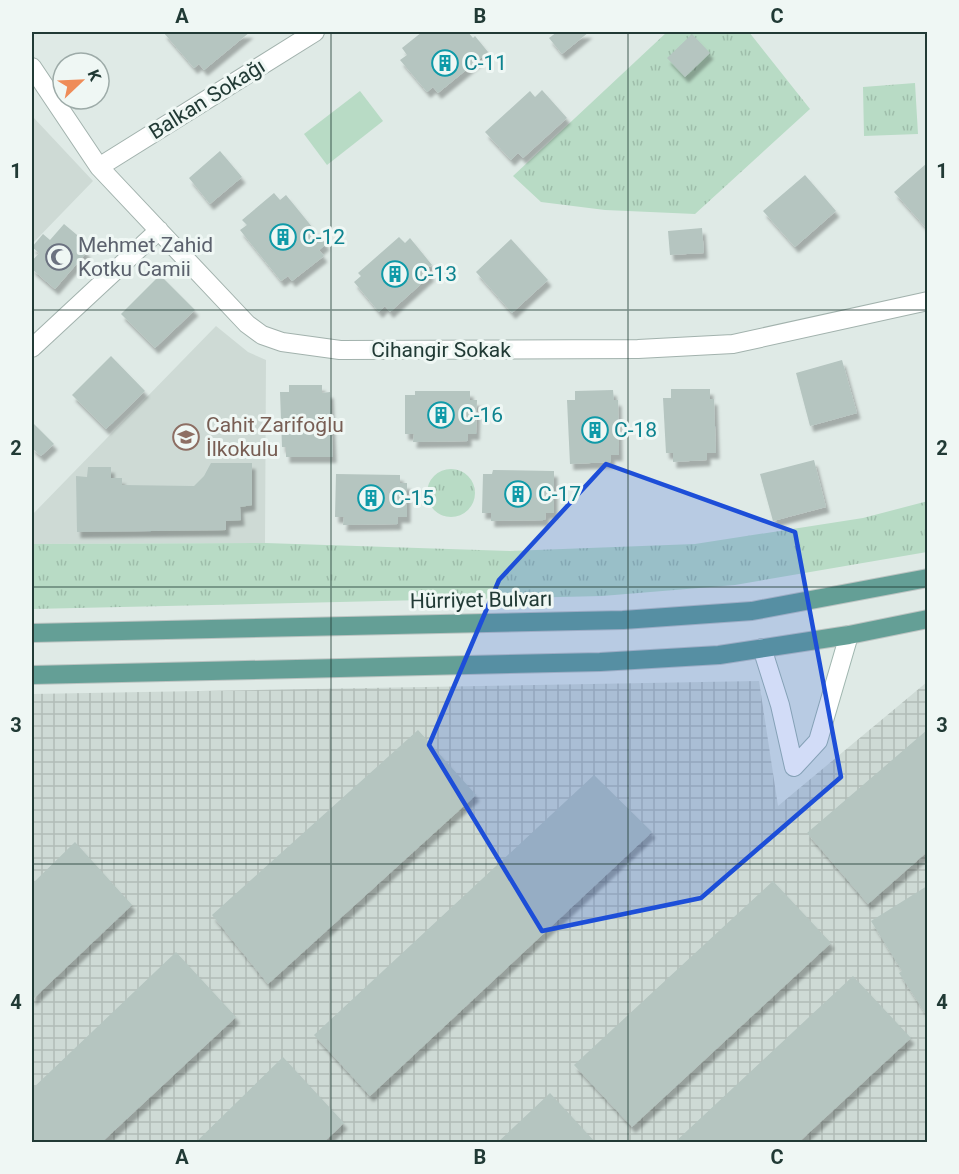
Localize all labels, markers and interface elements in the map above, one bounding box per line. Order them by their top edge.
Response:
text: A [175,4,189,28]
text: B [474,4,486,28]
text: C [770,4,784,28]
building icon: C-11 [430,48,460,78]
north arrow [51,51,111,111]
place label: C-11 [464,51,507,75]
street label: Balkan Sokağı [145,54,269,144]
text: K [84,67,105,84]
text: 1 [10,159,22,183]
text: 1 [936,159,948,183]
building icon: C-12 [268,222,298,252]
place label: C-12 [302,225,345,249]
place label: Mehmet Zahid Kotku Camii [78,233,213,281]
mosque icon: Mehmet Zahid Kotku Camii [44,242,74,272]
building icon: C-13 [380,259,410,289]
place label: C-13 [414,262,457,286]
street label: Cihangir Sokak [371,338,511,362]
building icon: C-16 [426,400,456,430]
place label: C-16 [460,403,503,427]
place label: Cahit Zarifoğlu İlkokulu [206,413,344,461]
building icon: C-18 [580,415,610,445]
place label: C-18 [614,418,657,442]
school or university icon: Cahit Zarifoğlu İlkokulu [171,422,201,452]
text: 2 [10,436,22,460]
text: 2 [936,436,948,460]
building icon: C-17 [503,479,533,509]
place label: C-17 [538,482,581,506]
building icon: C-15 [356,483,386,513]
place label: C-15 [391,486,434,510]
street label: Hürriyet Bulvarı [410,587,552,613]
text: 3 [10,713,22,737]
text: 3 [936,713,948,737]
text: 4 [10,990,22,1014]
text: 4 [936,990,948,1014]
text: A [175,1145,189,1169]
text: B [474,1145,486,1169]
text: C [770,1145,784,1169]

